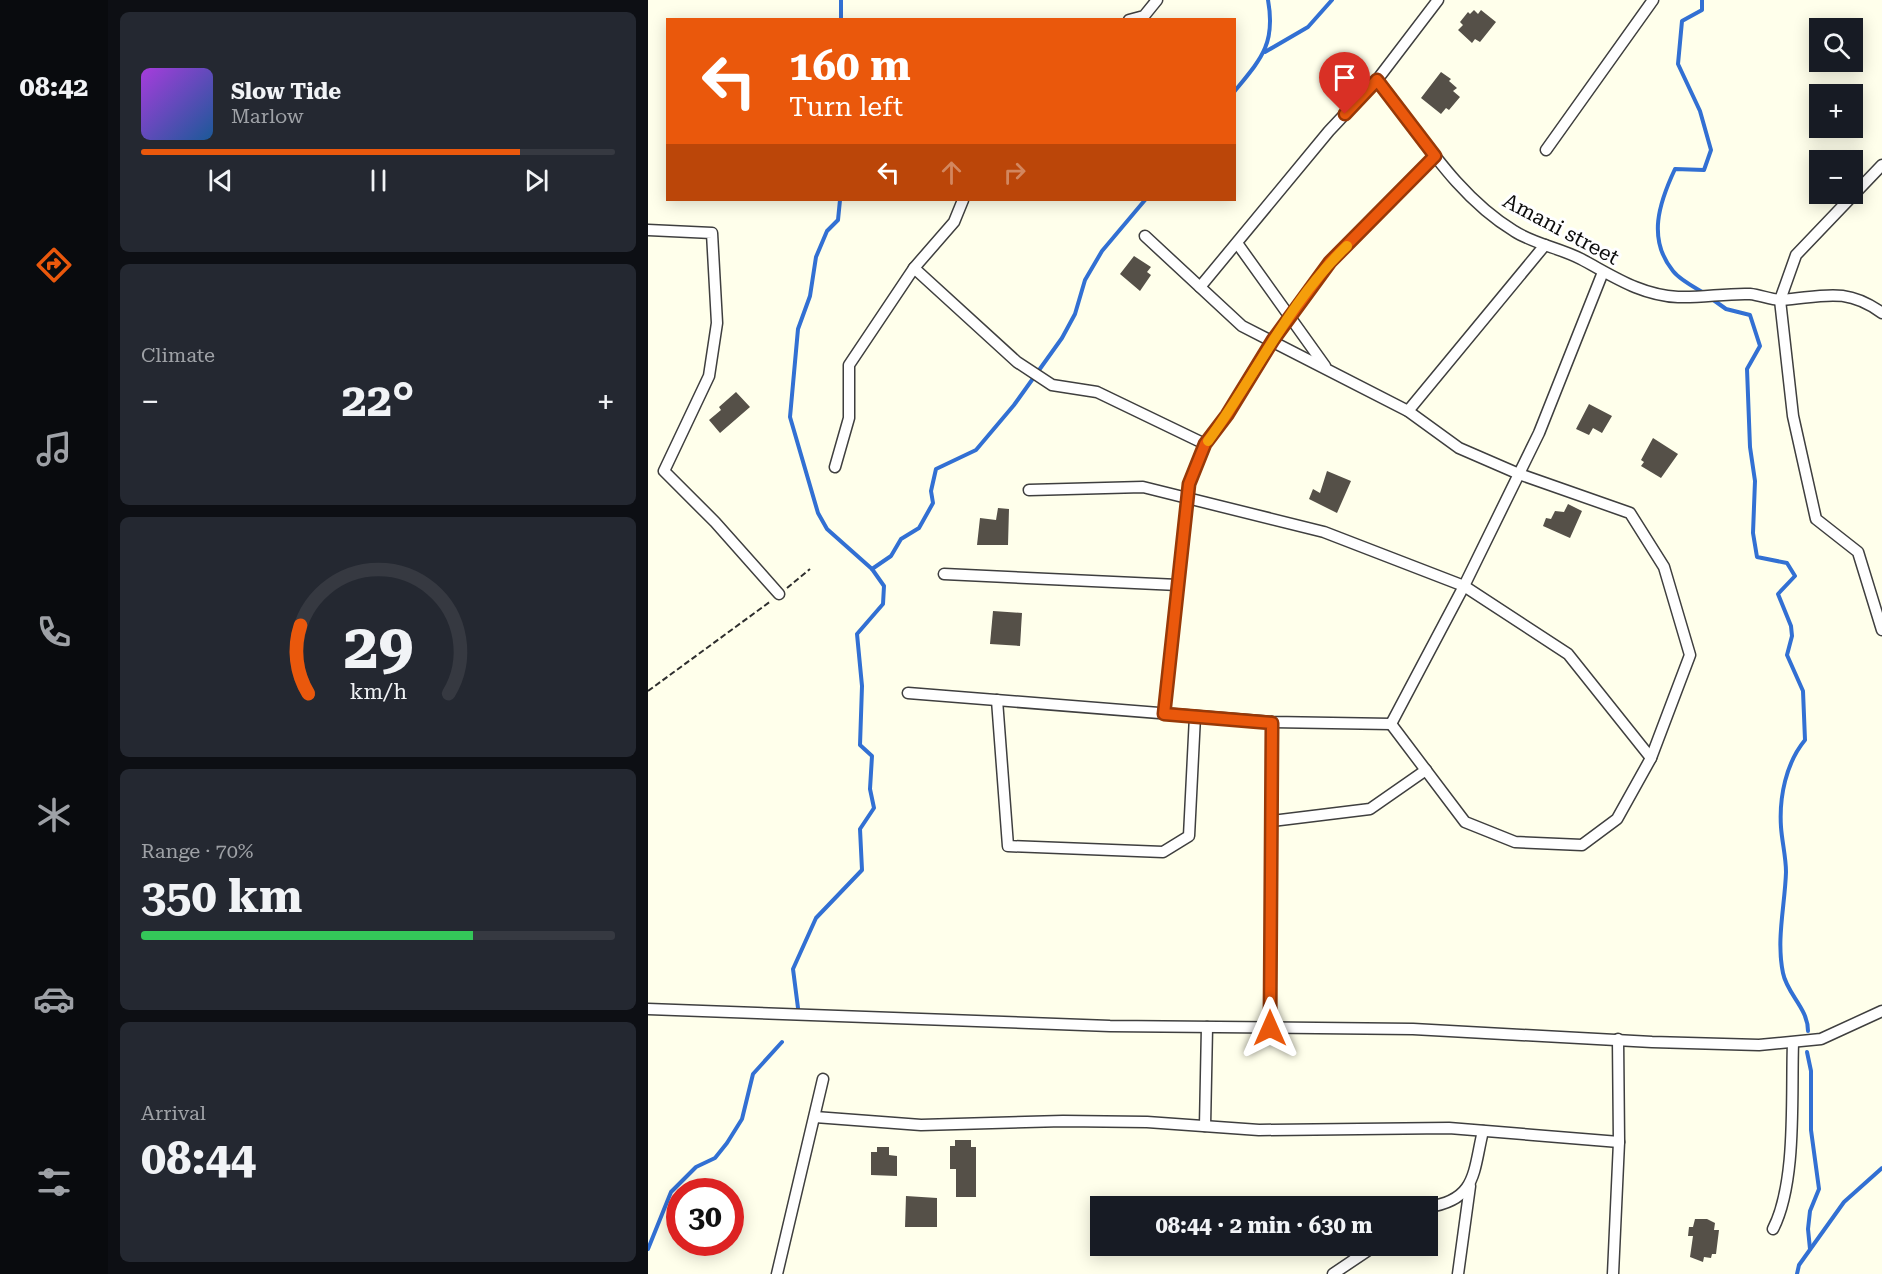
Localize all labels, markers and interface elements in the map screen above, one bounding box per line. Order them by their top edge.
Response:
map controls [1809,18,1863,204]
button: search [1809,18,1863,72]
text: 160 m [789,41,911,90]
icon: left [690,42,768,120]
pin [1319,52,1370,114]
icon: arrive [1328,61,1361,94]
text: 08:42 [20,71,88,103]
text: Slow Tide [231,79,341,104]
button: + [1809,84,1863,138]
text: Turn left [789,91,903,123]
text: Marlow [231,104,304,128]
button: − [1809,150,1863,204]
icon: left [872,156,905,189]
icon: ahead [935,156,968,189]
icon: right [998,156,1031,189]
icon: previous [204,164,237,197]
icon: pause [362,164,395,197]
icon: next [520,164,553,197]
street label: Amani street [1499,188,1623,270]
icon: directions [33,244,75,286]
text: Climate [141,343,215,367]
text: 22° [342,374,414,427]
text: − [141,382,159,421]
text: + [597,382,615,421]
icon: music [33,428,75,470]
text: 29 [343,610,413,683]
icon: phone [33,611,75,653]
text: km/h [349,679,407,704]
icon: climate [33,794,75,836]
text: Range · 70% [141,839,253,863]
text: 350 km [141,870,302,923]
icon: car [33,978,75,1020]
position arrow [1238,996,1302,1060]
text: Arrival [141,1101,206,1125]
text: 08:44 [141,1132,256,1185]
icon: filters [33,1161,75,1203]
speed limit sign: 30 [666,1178,744,1256]
text: 08:44 · 2 min · 630 m [1155,1213,1373,1238]

